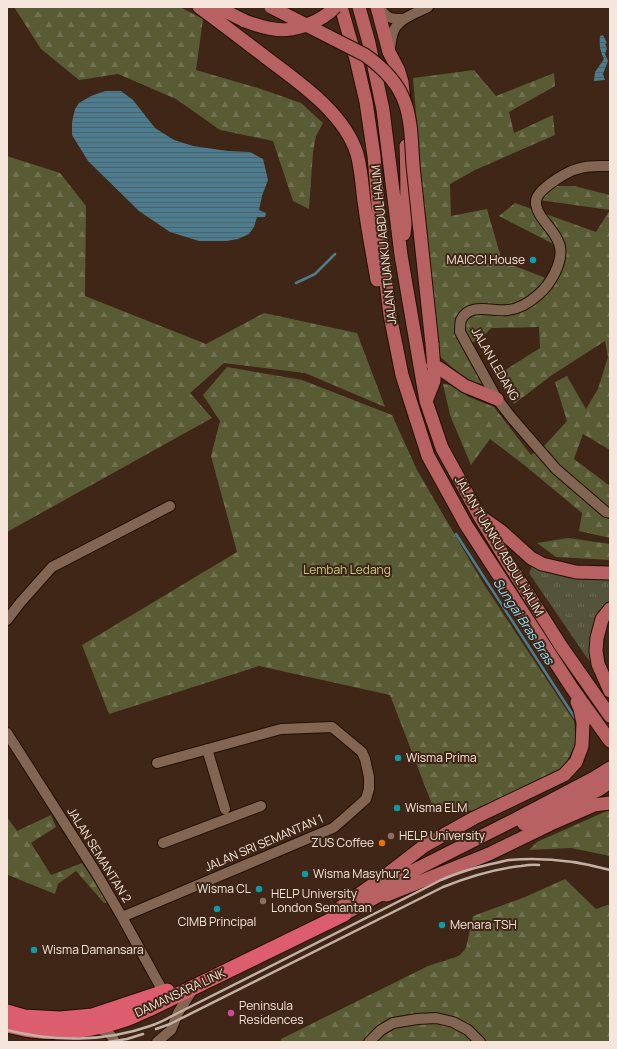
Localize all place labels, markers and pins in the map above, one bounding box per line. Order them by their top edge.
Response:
place label: MAICCI House [446,251,525,268]
marker: MAICCI House [528,255,538,265]
place label: Wisma Prima [406,749,477,766]
marker: Wisma Prima [393,753,403,763]
place label: Wisma ELM [405,799,467,816]
marker: Wisma ELM [392,803,402,813]
place label: HELP University [399,827,486,844]
marker: HELP University [386,831,396,841]
place label: ZUS Coffee [311,834,374,851]
marker: ZUS Coffee [377,838,387,848]
place label: Wisma Masyhur 2 [313,865,409,882]
marker: Wisma Masyhur 2 [300,869,310,879]
place label: Wisma CL [197,880,251,897]
marker: Wisma CL [254,884,264,894]
place label: HELP University London Semantan [271,885,372,916]
marker: HELP University London Semantan [258,896,268,906]
marker: CIMB Principal [212,904,222,914]
place label: CIMB Principal [178,913,256,930]
place label: Menara TSH [450,916,517,933]
marker: Menara TSH [437,920,447,930]
place label: Wisma Damansara [42,941,144,958]
marker: Wisma Damansara [29,945,39,955]
place label: Peninsula Residences [239,997,304,1028]
marker: Peninsula Residences [226,1008,236,1018]

